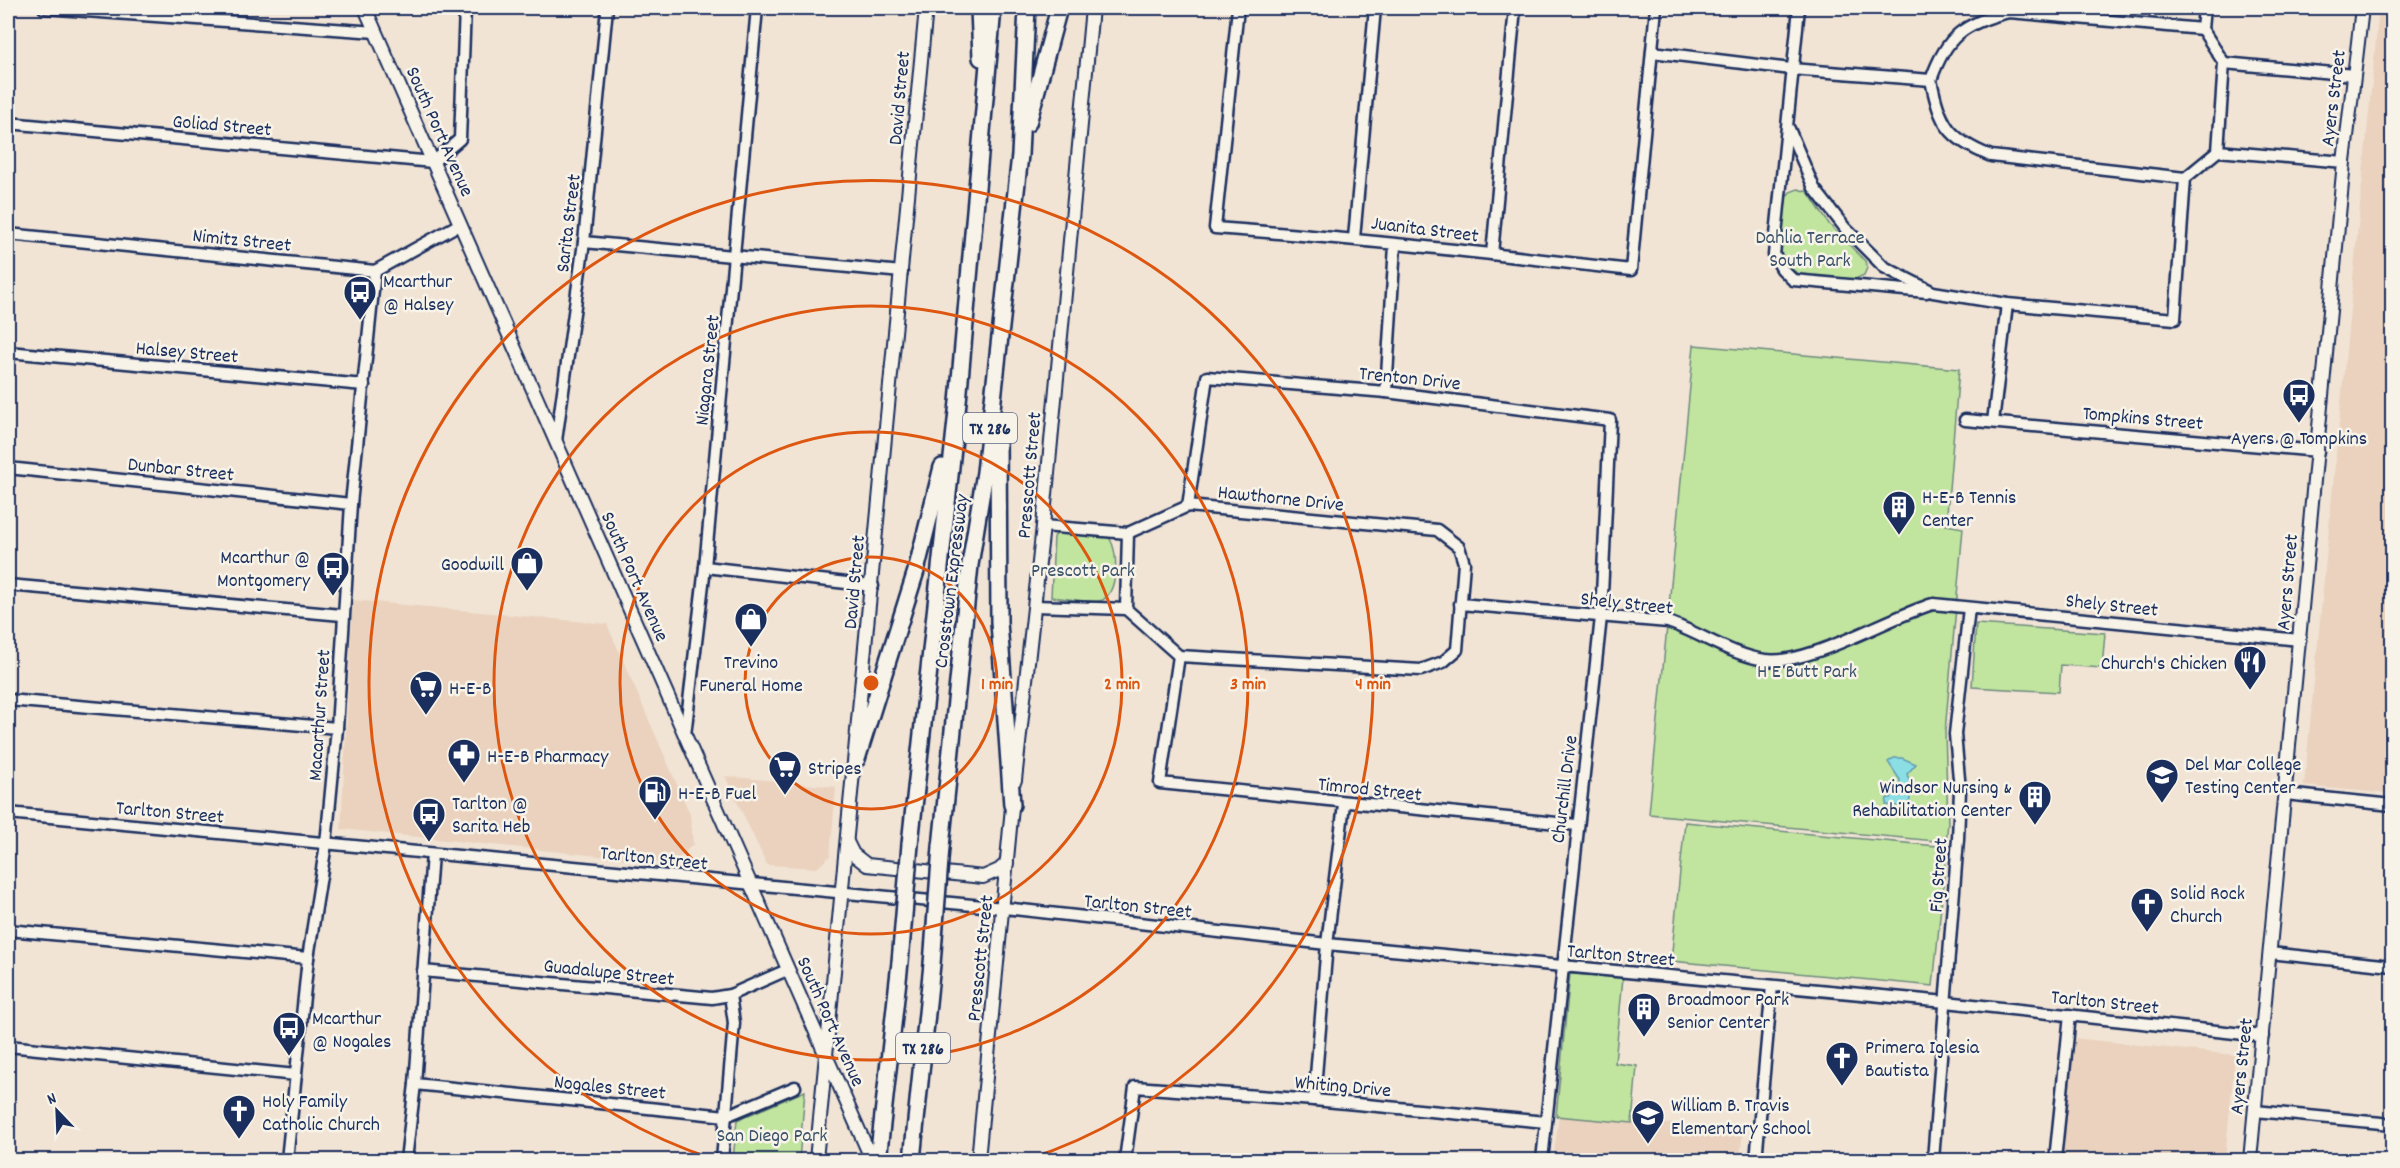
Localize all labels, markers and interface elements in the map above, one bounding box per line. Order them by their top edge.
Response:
street label: Ayers Street [2315,49,2355,148]
street label: David Street [883,50,919,146]
street label: South Port Avenue [397,63,480,202]
street label: Goliad Street [171,109,272,145]
street label: Sarita Street [550,172,590,274]
street label: Juanita Street [1369,210,1480,251]
street label: Nimitz Street [191,223,292,261]
park label: Dahlia Terrace South Park [1755,225,1865,276]
place label: Mcarthur @ Halsey [383,269,454,320]
bus stop icon: Mcarthur @ Halsey [342,274,378,321]
street label: Niagara Street [689,314,729,427]
street label: Halsey Street [134,336,239,372]
street label: Trenton Drive [1357,361,1462,399]
bus stop icon: Ayers @ Tompkins [2281,377,2317,424]
street label: Tompkins Street [2081,401,2204,439]
street label: Presscott Street [1012,411,1050,540]
road number: TX 286 [963,413,1017,443]
place label: Ayers @ Tompkins [2231,426,2367,454]
street label: Dunbar Street [126,451,235,490]
street label: Hawthorne Drive [1216,479,1345,521]
place label: H-E-B Tennis Center [1922,485,2016,536]
building icon: H-E-B Tennis Center [1881,489,1917,536]
street label: Crosstown Expressway [928,492,978,670]
street label: South Port Avenue [592,508,675,647]
street label: Ayers Street [2271,533,2307,632]
street label: David Street [838,534,874,630]
place label: Mcarthur @ Montgomery [217,545,311,596]
shop icon: Goodwill [509,545,545,592]
bus stop icon: Mcarthur @ Montgomery [315,550,351,597]
place label: Goodwill [441,552,504,580]
park label: Prescott Park [1031,558,1135,586]
street label: Shely Street [1579,586,1674,624]
street label: Shely Street [2064,588,2159,626]
shop icon: Trevino Funeral Home [733,601,769,648]
restaurant icon: Church's Chicken [2232,644,2268,691]
street label: Macarthur Street [302,649,340,782]
place label: Trevino Funeral Home [699,650,803,701]
place label: Church's Chicken [2101,651,2227,679]
park label: H E Butt Park [1757,659,1857,687]
supermarket icon: H-E-B [408,669,444,716]
centre of rings [861,673,881,693]
text: 1 min [981,673,1013,698]
text: 2 min [1104,673,1140,698]
text: 3 min [1230,673,1266,698]
text: 4 min [1355,673,1391,698]
place label: H-E-B [449,676,491,704]
street label: Churchill Drive [1545,734,1587,845]
pharmacy icon: H-E-B Pharmacy [446,737,482,784]
place label: H-E-B Pharmacy [487,744,609,772]
supermarket icon: Stripes [767,749,803,796]
place label: Del Mar College Testing Center [2185,752,2301,803]
place label: Stripes [808,756,862,784]
school or university icon: Del Mar College Testing Center [2144,757,2180,804]
street label: Timrod Street [1316,772,1423,810]
fuel station icon: H-E-B Fuel [637,774,673,821]
place label: Windsor Nursing & Rehabilitation Center [1852,775,2013,826]
building icon: Windsor Nursing & Rehabilitation Center [2017,779,2053,826]
place label: H-E-B Fuel [678,781,756,809]
place label: Tarlton @ Sarita Heb [452,791,530,842]
street label: Tarlton Street [115,795,225,833]
bus stop icon: Tarlton @ Sarita Heb [411,796,447,843]
street label: Fig Street [1923,837,1957,913]
street label: Tarlton Street [598,840,709,880]
place label: Solid Rock Church [2170,881,2245,932]
church icon: Solid Rock Church [2129,886,2165,933]
street label: Tarlton Street [1082,888,1193,928]
street label: Presscott Street [961,894,1003,1023]
street label: Tarlton Street [1566,938,1676,976]
street label: Guadalupe Street [542,953,676,995]
street label: South Port Avenue [788,953,871,1092]
street label: Tarlton Street [2049,984,2160,1024]
place label: Broadmoor Park Senior Center [1667,987,1789,1038]
building icon: Broadmoor Park Senior Center [1626,991,1662,1038]
place label: Mcarthur @ Nogales [312,1006,392,1057]
bus stop icon: Mcarthur @ Nogales [271,1010,307,1057]
street label: Ayers Street [2224,1017,2262,1116]
road number: TX 286 [896,1033,950,1063]
place label: Primera Iglesia Bautista [1865,1035,1980,1086]
church icon: Primera Iglesia Bautista [1824,1040,1860,1087]
street label: Nogales Street [552,1069,667,1109]
street label: Whiting Drive [1293,1070,1392,1106]
north arrow [27,1081,87,1141]
text: N [44,1087,60,1112]
place label: Holy Family Catholic Church [262,1089,380,1140]
church icon: Holy Family Catholic Church [221,1093,257,1140]
place label: William B. Travis Elementary School [1671,1093,1811,1144]
school or university icon: William B. Travis Elementary School [1630,1098,1666,1145]
park label: San Diego Park [716,1123,828,1151]

